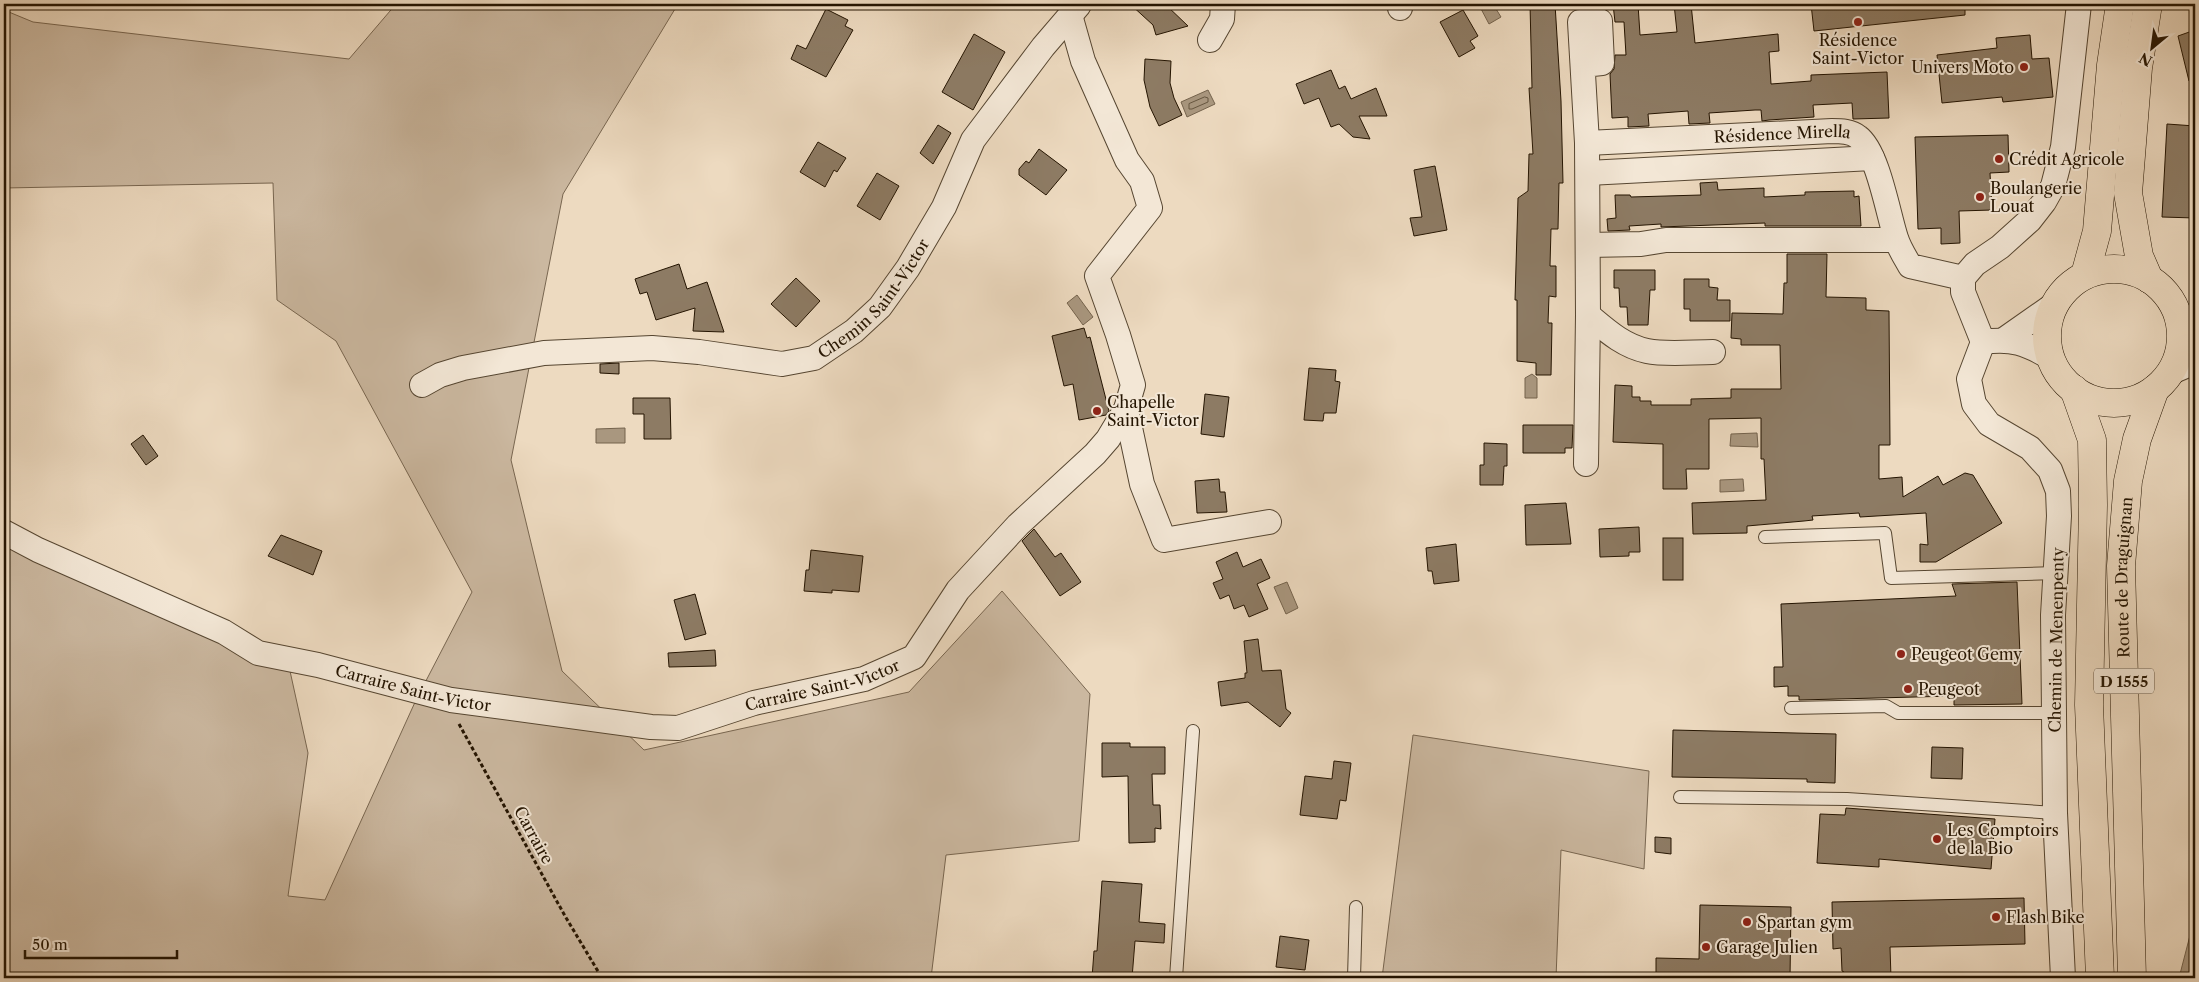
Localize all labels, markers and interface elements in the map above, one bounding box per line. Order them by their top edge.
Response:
marker: Résidence Saint-Victor [1852,16,1864,28]
north arrow [2126,22,2176,72]
place label: Résidence Saint-Victor [1812,30,1904,68]
text: N [2136,49,2155,70]
place label: Univers Moto [1911,57,2014,77]
marker: Univers Moto [2018,61,2030,73]
street label: Résidence Mirella [1713,121,1853,147]
place label: Crédit Agricole [2009,149,2125,169]
marker: Crédit Agricole [1993,153,2005,165]
place label: Boulangerie Louat [1990,178,2082,216]
marker: Boulangerie Louat [1974,191,1986,203]
street label: Chemin Saint-Victor [814,235,933,363]
place label: Chapelle Saint-Victor [1107,392,1199,430]
marker: Chapelle Saint-Victor [1091,405,1103,417]
street label: Route de Draguignan [2111,496,2137,658]
street label: Chemin de Menenpenty [2044,546,2068,733]
place label: Peugeot Gemy [1911,644,2023,664]
marker: Peugeot Gemy [1895,648,1907,660]
street label: Carraire Saint-Victor [742,655,903,715]
street label: Carraire Saint-Victor [333,660,493,715]
road number: D 1555 [2094,668,2154,694]
place label: Peugeot [1918,679,1980,699]
marker: Peugeot [1902,683,1914,695]
street label: Carraire [510,803,558,867]
place label: Les Comptoirs de la Bio [1947,820,2059,858]
marker: Les Comptoirs de la Bio [1931,833,1943,845]
place label: Flash Bike [2006,907,2084,927]
marker: Flash Bike [1990,911,2002,923]
place label: Spartan gym [1757,912,1852,932]
marker: Spartan gym [1741,916,1753,928]
scale bar [25,927,178,959]
text: 50 m [32,935,68,954]
place label: Garage Julien [1716,937,1818,957]
marker: Garage Julien [1700,941,1712,953]

